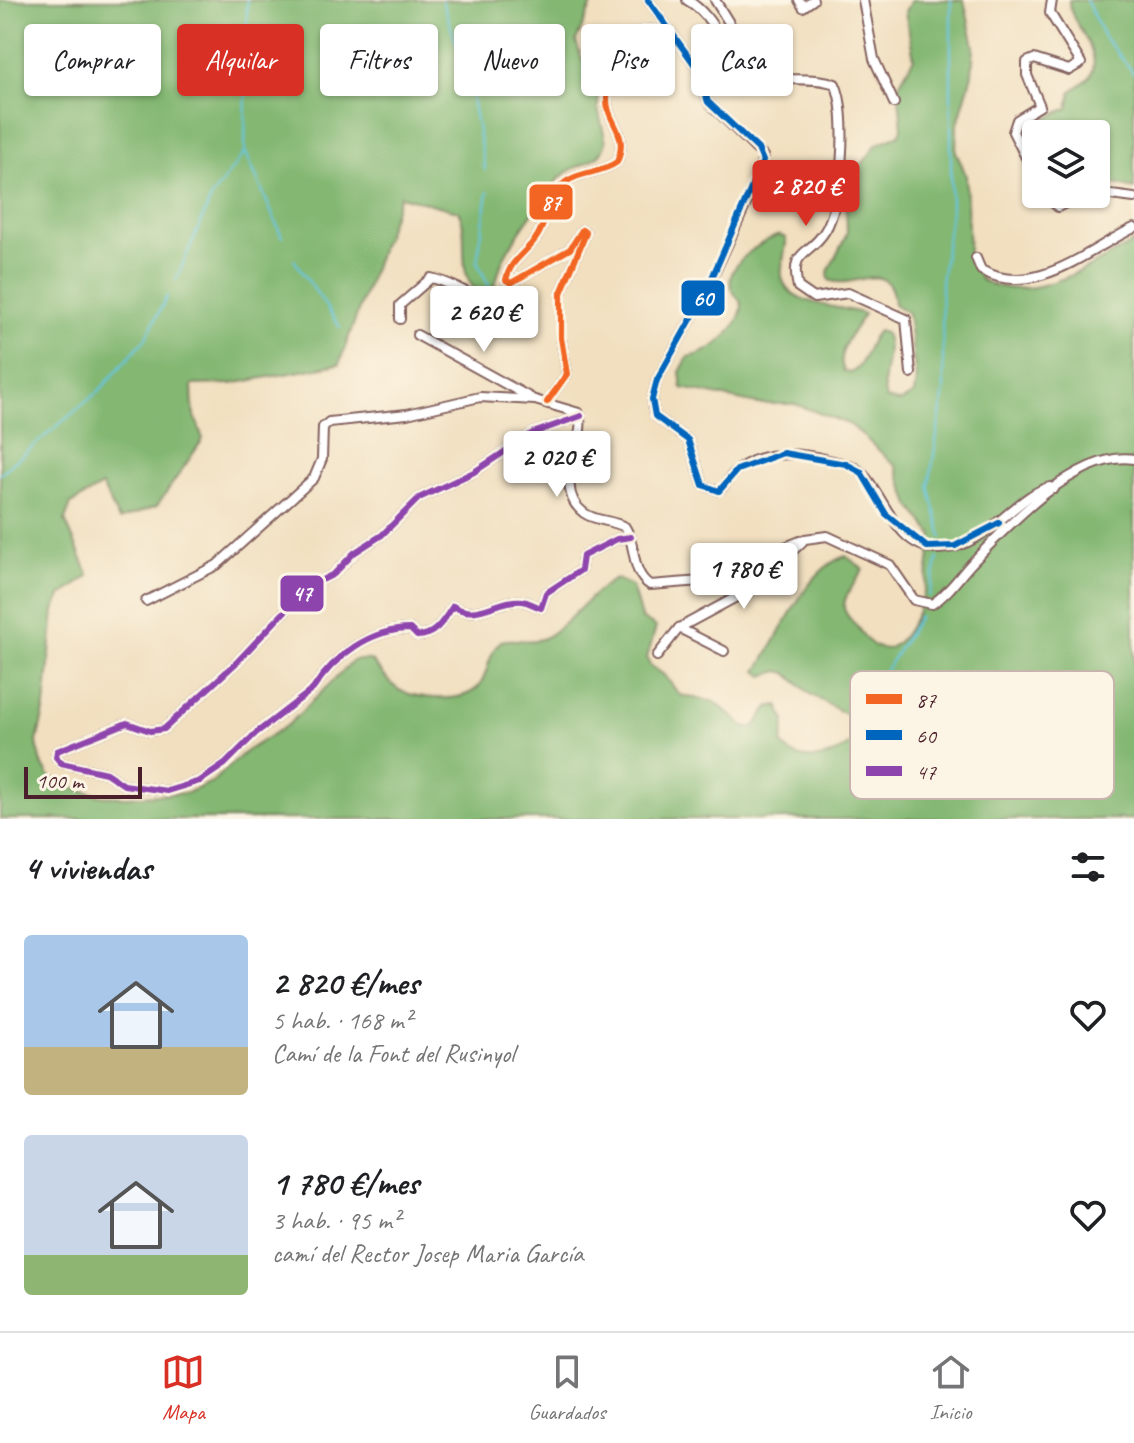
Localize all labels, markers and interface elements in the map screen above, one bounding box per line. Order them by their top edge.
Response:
chip: Comprar [24,24,161,96]
chip: Alquilar [177,24,304,96]
chip: Filtros [320,24,438,96]
chip: Nuevo [454,24,565,96]
chip: Piso [581,24,675,96]
chip: Casa [691,24,793,96]
map controls [1022,120,1110,208]
button: layers [1022,120,1110,208]
pin: 2 820 € [732,160,880,228]
text: 2 820 € [770,169,842,202]
line badge: 87 [528,183,574,221]
text: 87 [541,189,563,217]
line badge: 60 [680,279,726,317]
text: 60 [693,285,715,313]
pin: 2 620 € [410,286,558,354]
text: 2 620 € [448,295,520,328]
pin: 2 020 € [483,431,631,499]
text: 2 020 € [521,440,593,473]
pin: 1 780 € [670,543,818,611]
text: 1 780 € [709,552,779,585]
line badge: 47 [279,574,325,613]
text: 47 [292,580,314,608]
legend [850,671,1114,799]
text: 87 [916,686,937,714]
text: 60 [916,722,938,750]
text: 47 [916,758,937,786]
scale bar [24,763,142,799]
text: 100 m [36,767,83,795]
icon: filters [1066,845,1110,889]
text: 4 viviendas [24,846,151,889]
text: 2 820 €/mes [272,961,419,1004]
icon: home [88,967,184,1063]
icon: heart [1066,993,1110,1037]
text: 5 hab. · 168 m² [272,1004,412,1037]
text: Camí de la Font del Rusinyol [272,1037,515,1070]
text: 1 780 €/mes [272,1161,419,1204]
icon: home [88,1167,184,1263]
icon: heart [1066,1193,1110,1237]
text: 3 hab. · 95 m² [272,1204,400,1237]
text: camí del Rector Josep Maria García [272,1237,583,1270]
tab: Mapa [161,1350,205,1426]
tab: Guardados [528,1350,606,1426]
tab: Inicio [929,1350,973,1426]

